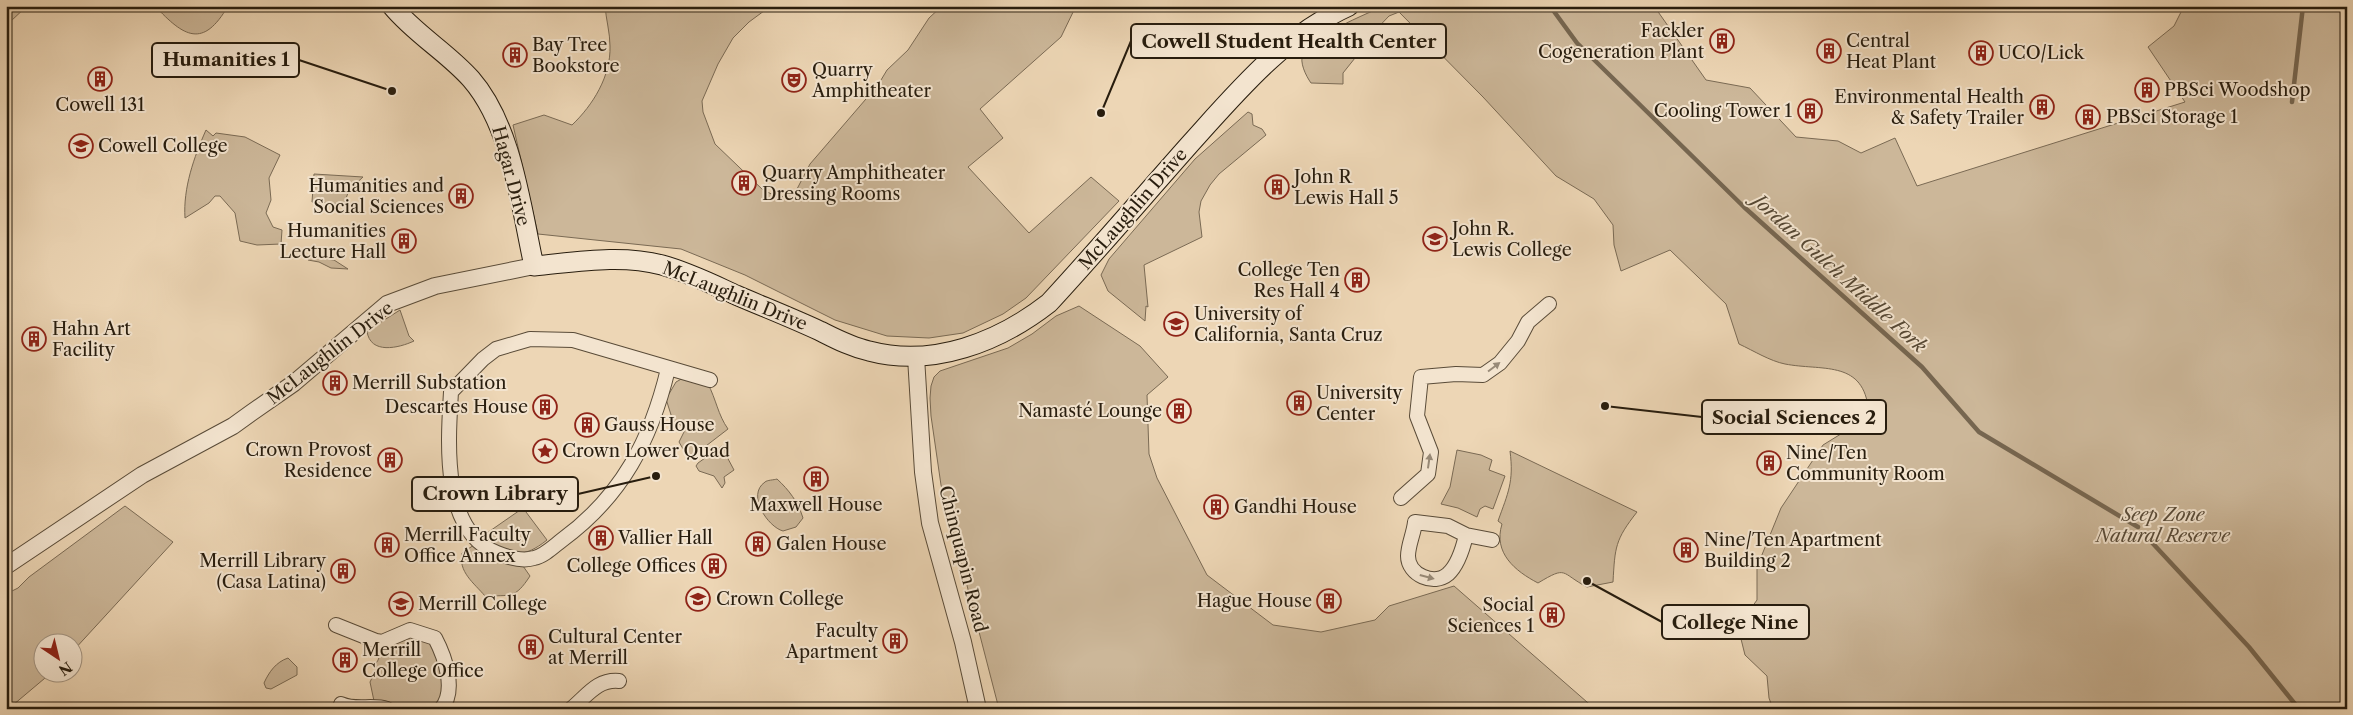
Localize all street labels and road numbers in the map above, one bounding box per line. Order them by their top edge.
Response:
street label: Hagar Drive [487,124,535,228]
street label: McLaughlin Drive [1074,144,1192,274]
street label: McLaughlin Drive [659,257,811,335]
street label: McLaughlin Drive [263,297,397,409]
street label: Chinquapin Road [934,483,992,635]

